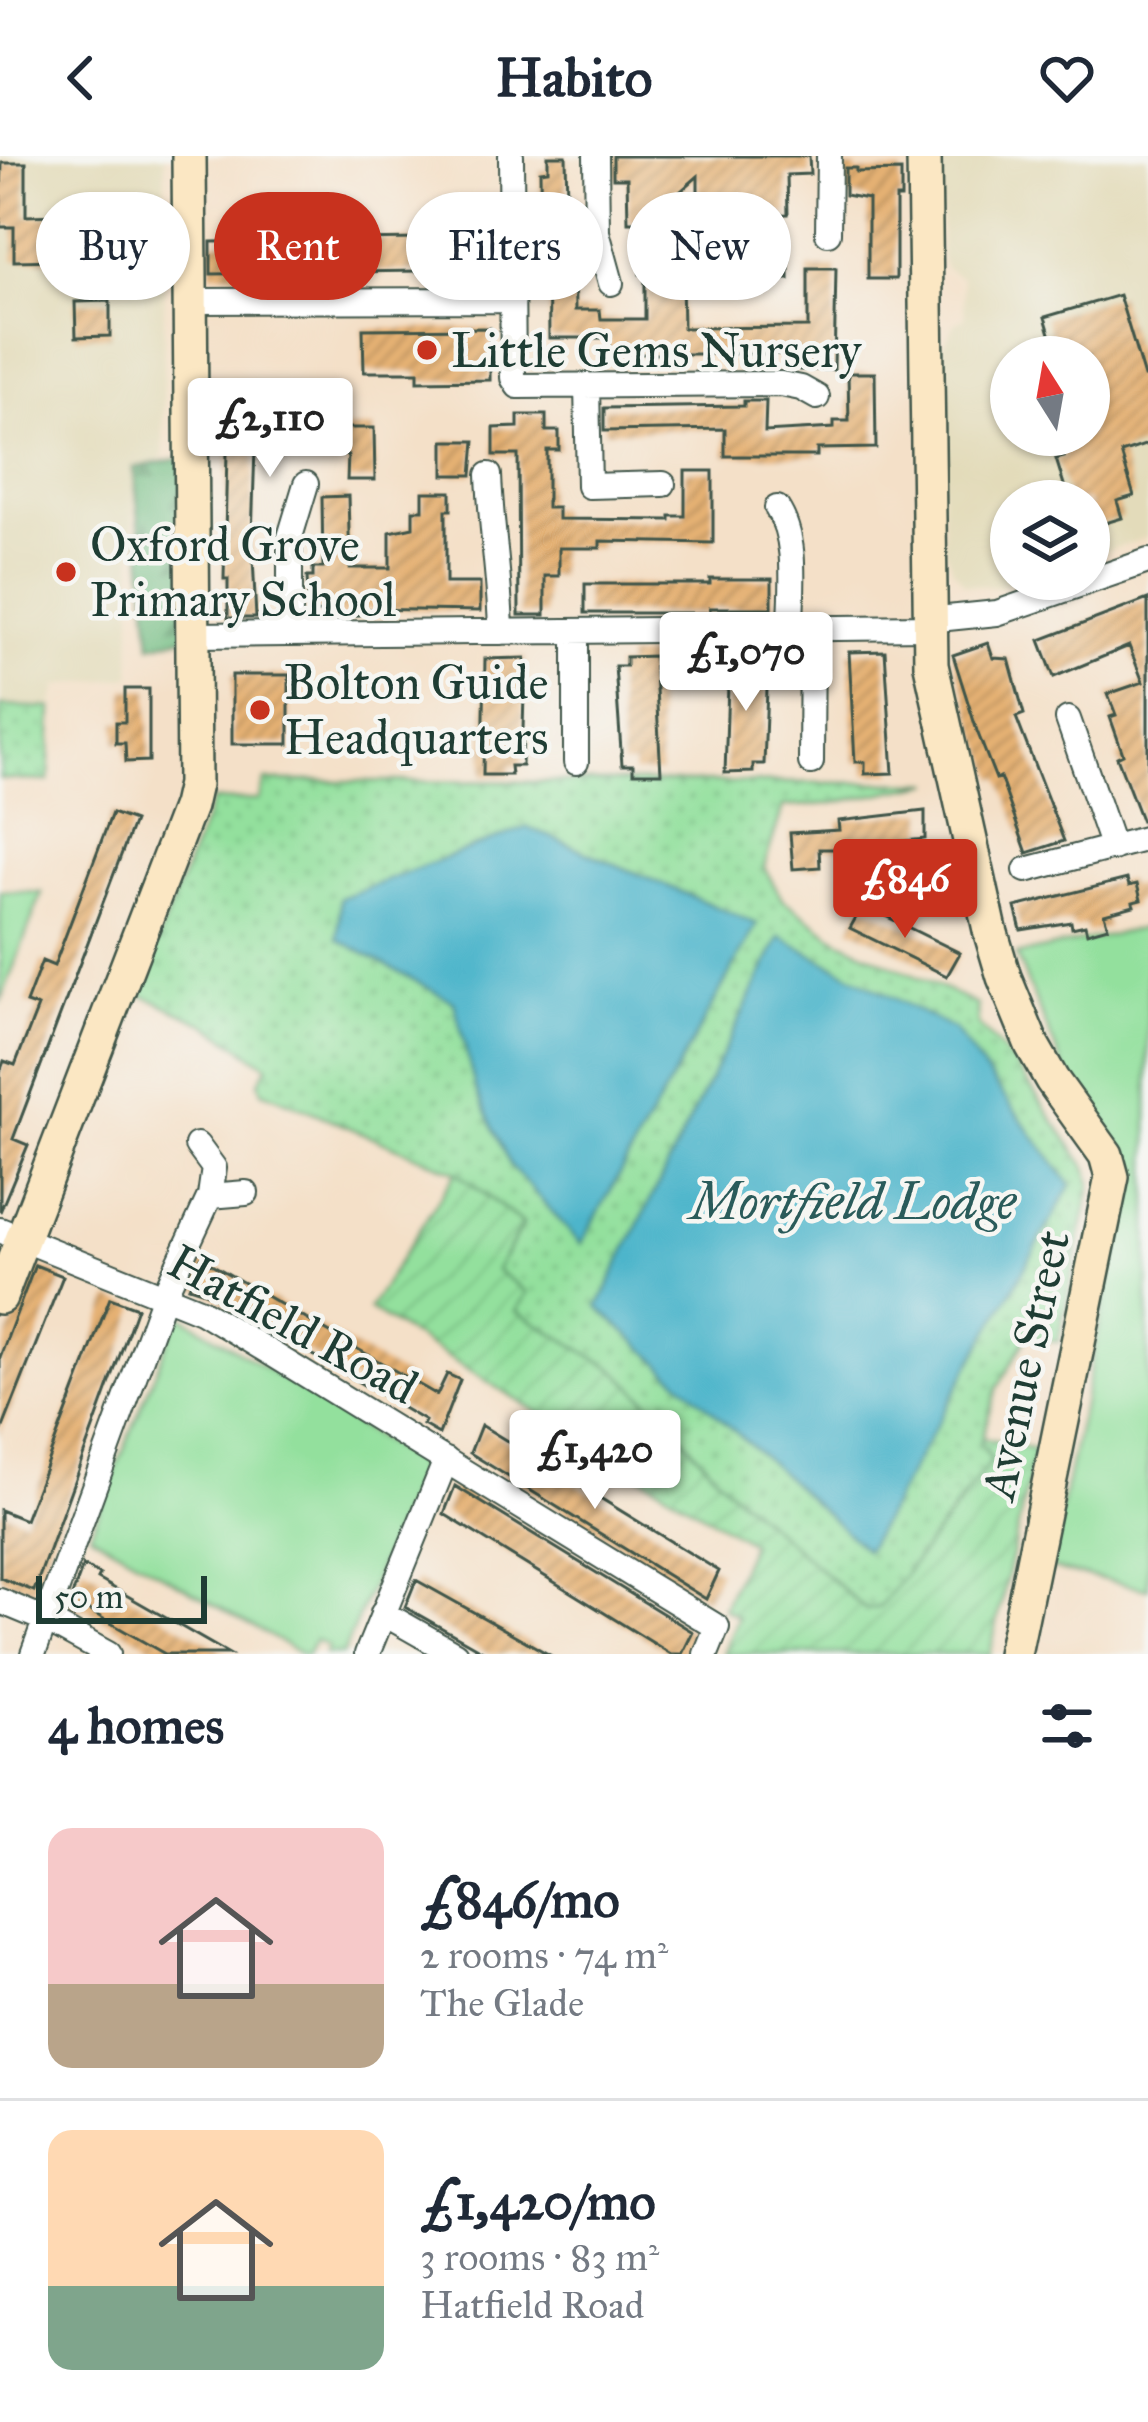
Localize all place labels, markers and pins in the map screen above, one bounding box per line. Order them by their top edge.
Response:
place label: Little Gems Nursery [451,321,863,380]
marker: Little Gems Nursery [414,337,440,363]
pin: £2,110 [172,378,368,480]
place label: Oxford Grove Primary School [90,515,396,629]
marker: Oxford Grove Primary School [53,559,79,585]
pin: £1,070 [648,612,844,714]
place label: Bolton Guide Headquarters [284,653,549,767]
marker: Bolton Guide Headquarters [247,697,273,723]
pin: £846 [834,839,976,941]
pin: £1,420 [497,1410,693,1512]

